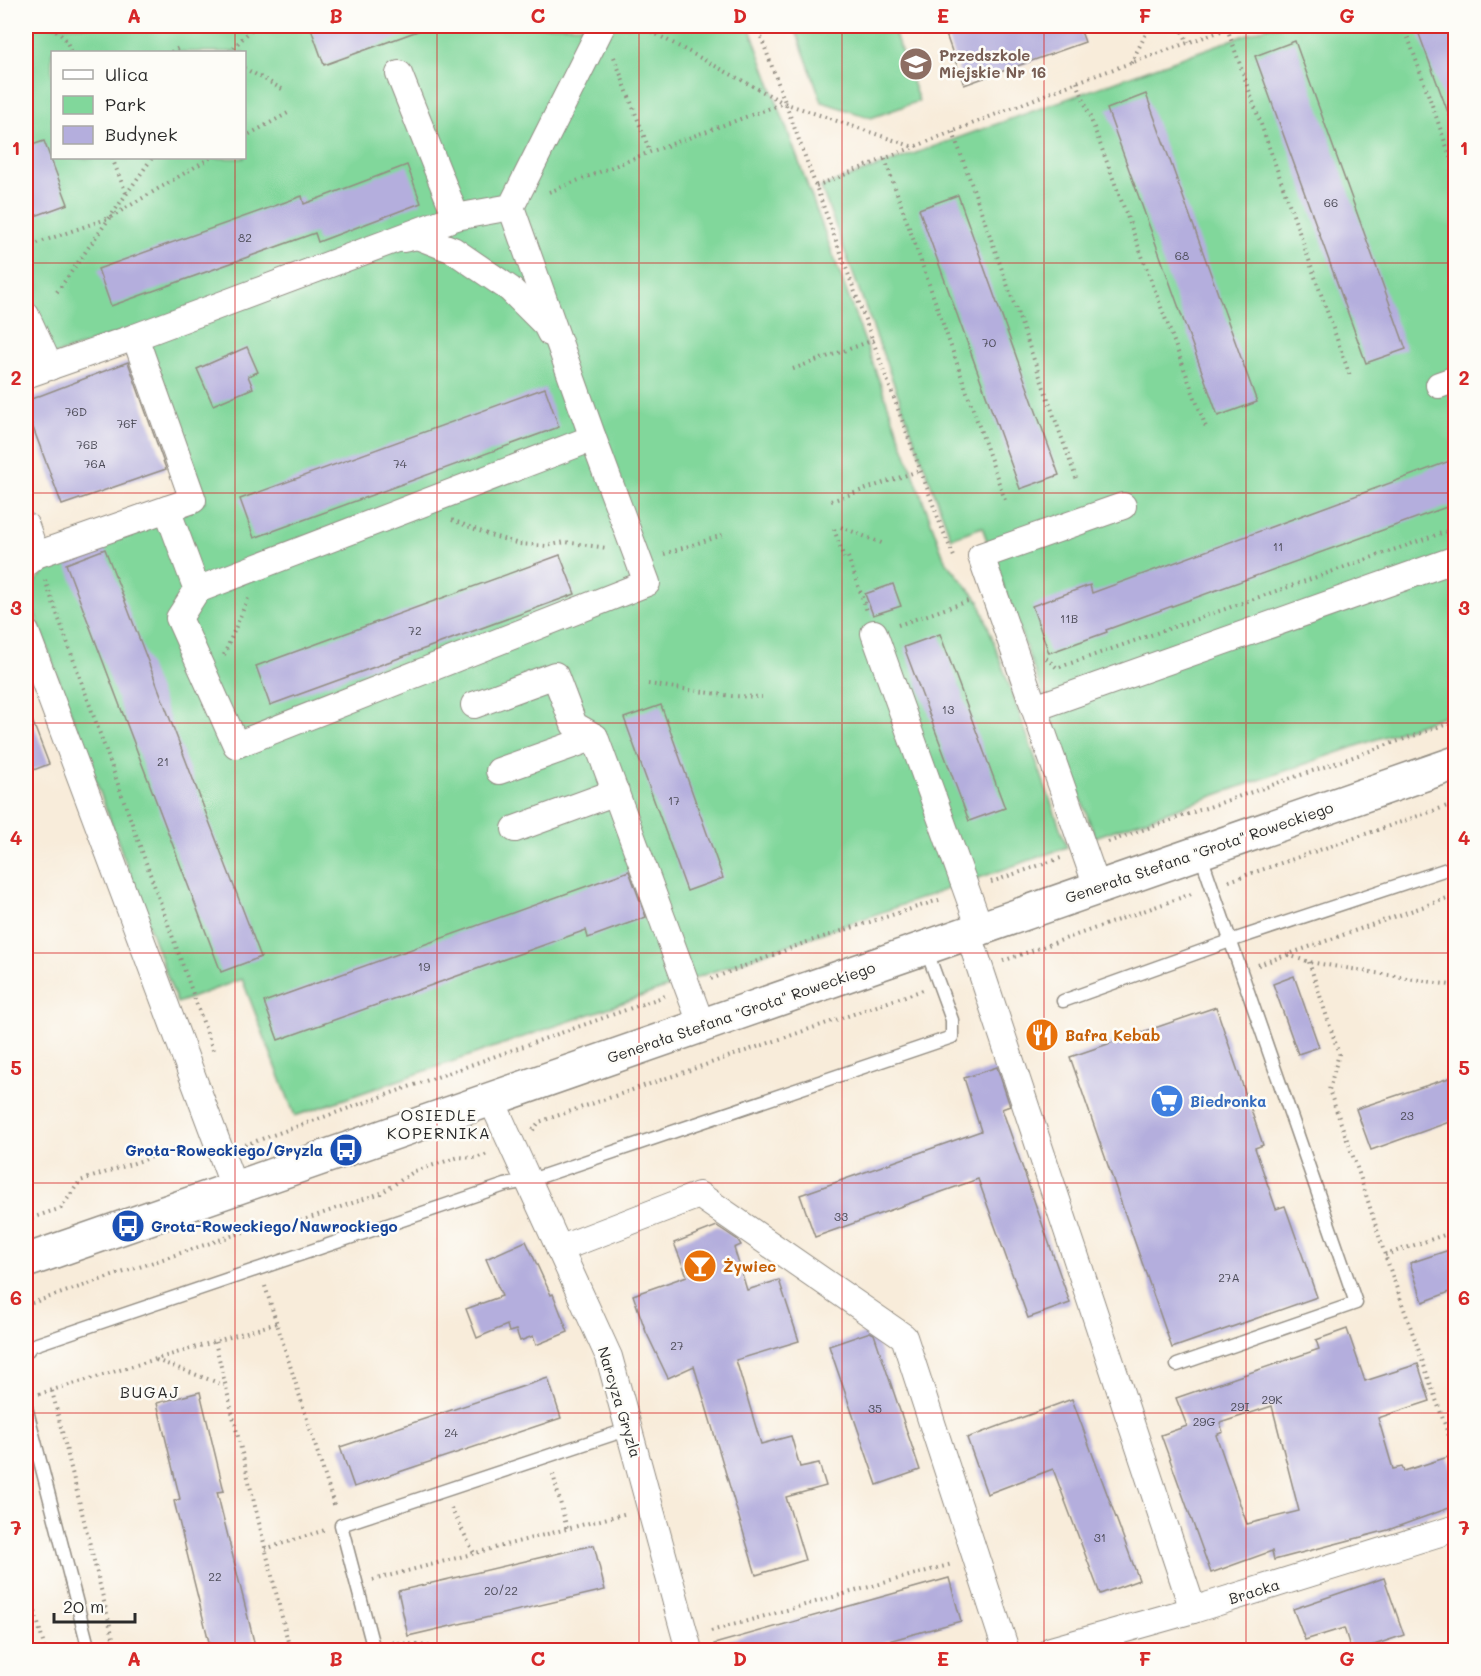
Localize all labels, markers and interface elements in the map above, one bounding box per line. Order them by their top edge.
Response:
text: A [127,2,141,28]
text: B [329,2,343,28]
text: C [531,2,546,28]
text: D [733,2,747,28]
text: E [937,2,949,28]
text: F [1139,2,1152,28]
text: G [1339,2,1355,28]
place label: Przedszkole Miejskie Nr 16 [939,45,1046,82]
school or university icon: Przedszkole Miejskie Nr 16 [898,46,934,82]
legend [51,51,246,159]
text: Ulica [105,62,149,86]
text: Park [105,92,146,116]
text: Budynek [105,122,178,146]
text: 1 [12,134,20,160]
text: 1 [1460,134,1468,160]
house number: 66 [1324,194,1338,210]
house number: 82 [238,229,252,245]
house number: 68 [1175,247,1189,263]
house number: 70 [982,334,997,350]
text: 2 [10,364,22,390]
text: 2 [1458,364,1470,390]
house number: 76D [65,403,87,419]
house number: 76F [117,415,138,431]
house number: 76B [76,436,98,452]
house number: 76A [84,455,106,471]
house number: 74 [393,455,407,471]
house number: 11 [1273,538,1283,554]
text: 3 [10,594,22,620]
text: 3 [1458,594,1470,620]
house number: 11B [1060,610,1078,626]
house number: 72 [408,622,422,638]
house number: 13 [942,701,954,717]
house number: 21 [157,753,169,769]
house number: 17 [668,792,680,808]
street label: Generała Stefana "Grota" Roweckiego [1062,797,1336,907]
text: 4 [10,824,23,850]
text: 4 [1458,824,1471,850]
street label: Generała Stefana "Grota" Roweckiego [604,957,878,1067]
house number: 19 [418,958,430,974]
restaurant icon: Bafra Kebab [1024,1017,1060,1053]
place label: Bafra Kebab [1065,1025,1160,1045]
text: 5 [10,1054,22,1080]
text: 5 [1458,1054,1470,1080]
supermarket icon: Biedronka [1149,1083,1185,1119]
place label: Biedronka [1190,1091,1266,1111]
district label: OSIEDLE KOPERNIKA [387,1104,491,1143]
house number: 23 [1400,1107,1414,1123]
bus stop icon: Grota-Roweckiego/Gryzla [328,1132,364,1168]
place label: Grota-Roweckiego/Gryzla [125,1140,323,1160]
bus stop icon: Grota-Roweckiego/Nawrockiego [110,1208,146,1244]
house number: 33 [834,1208,848,1224]
place label: Grota-Roweckiego/Nawrockiego [151,1216,398,1236]
bar icon: Żywiec [682,1248,718,1284]
place label: Żywiec [723,1256,776,1276]
house number: 27A [1218,1269,1240,1285]
text: 6 [10,1284,22,1310]
text: 6 [1458,1284,1470,1310]
house number: 27 [670,1337,684,1353]
street label: Narcyza Gryzla [594,1344,646,1460]
district label: BUGAJ [120,1381,180,1402]
house number: 29K [1261,1391,1283,1407]
house number: 29I [1230,1398,1250,1414]
house number: 35 [868,1400,882,1416]
house number: 29G [1193,1413,1215,1429]
house number: 24 [444,1424,458,1440]
text: 7 [10,1514,22,1540]
text: 7 [1458,1514,1470,1540]
house number: 31 [1094,1529,1106,1545]
house number: 22 [208,1568,222,1584]
street label: Bracka [1226,1574,1282,1608]
house number: 20/22 [484,1582,518,1598]
scale bar [54,1586,135,1624]
text: 20 m [63,1594,104,1618]
text: A [127,1645,141,1671]
text: B [329,1645,343,1671]
text: C [531,1645,546,1671]
text: D [733,1645,747,1671]
text: E [937,1645,949,1671]
text: F [1139,1645,1152,1671]
text: G [1339,1645,1355,1671]

